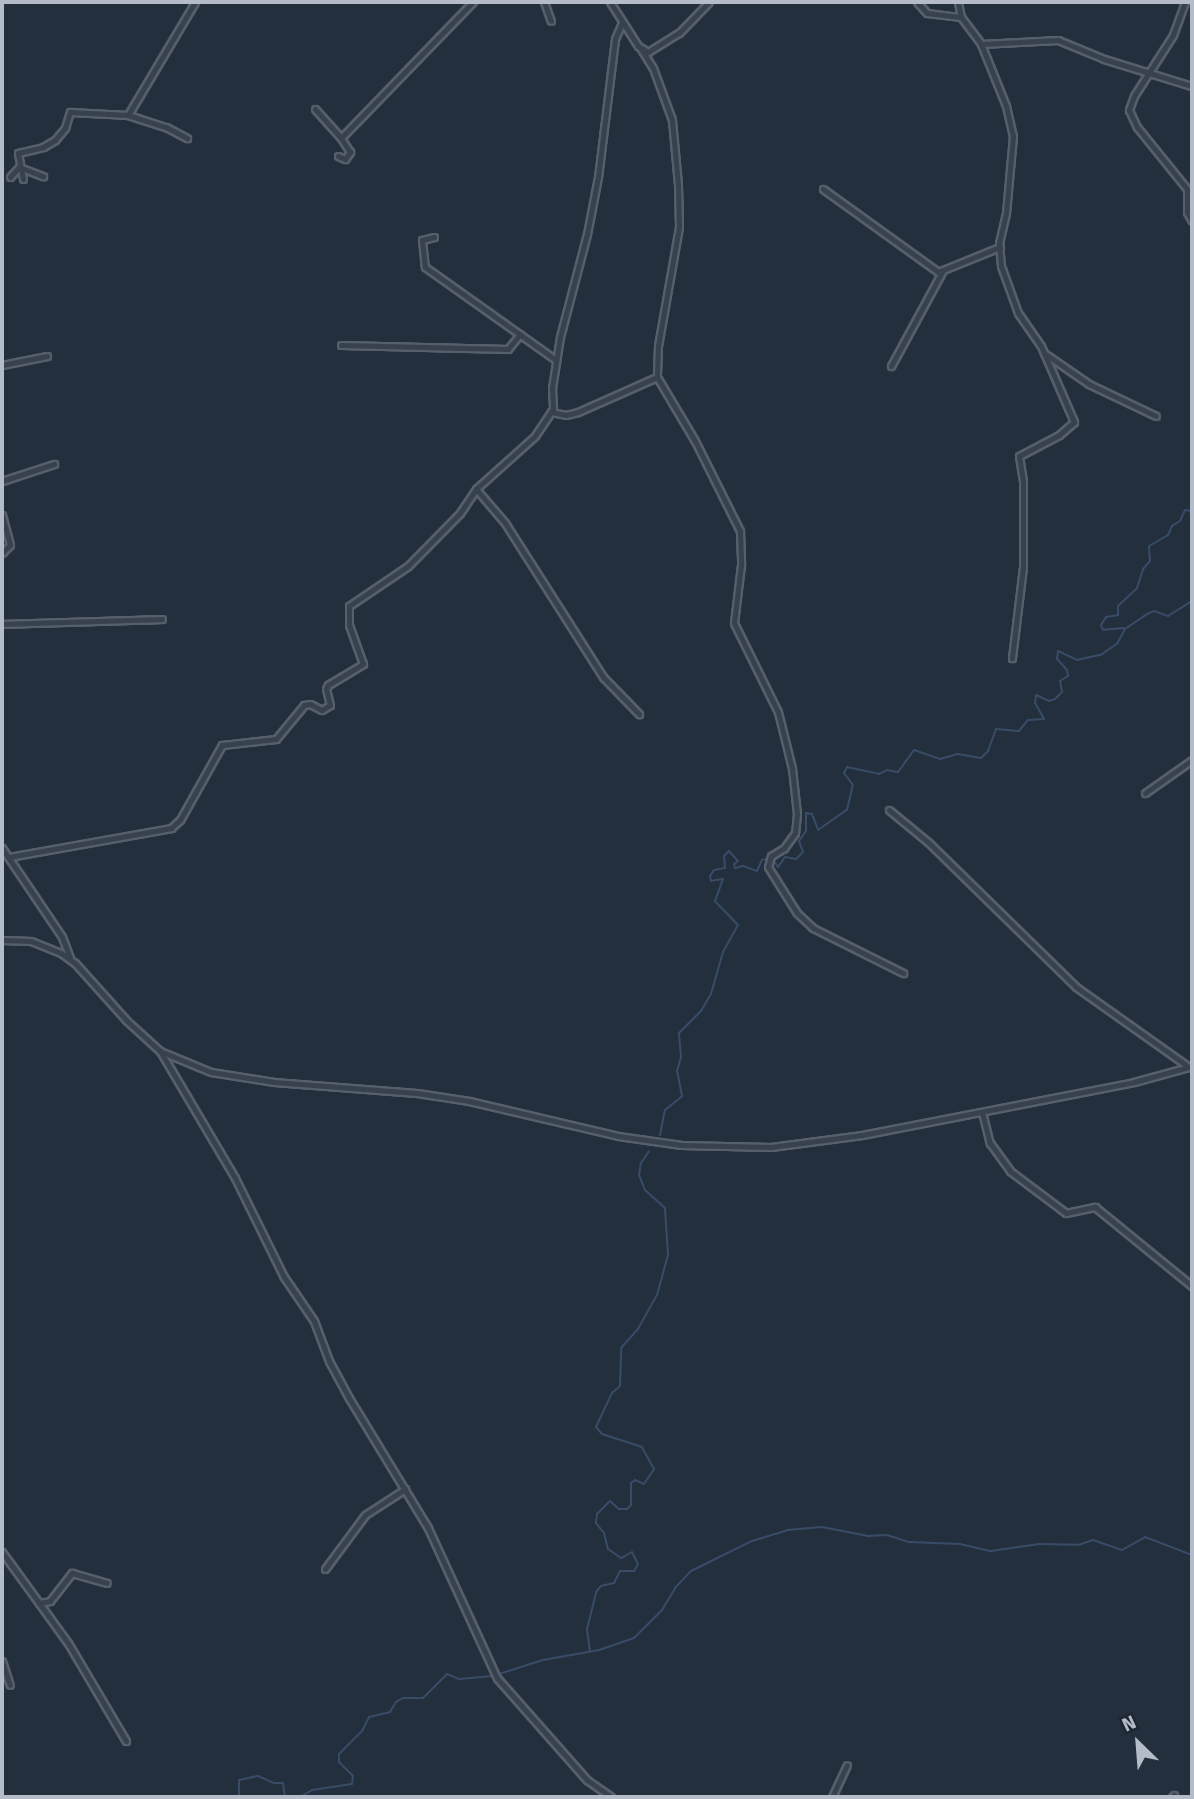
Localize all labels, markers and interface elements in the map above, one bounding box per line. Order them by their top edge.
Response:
north arrow [1103,1708,1173,1778]
text: N [1118,1710,1139,1737]

